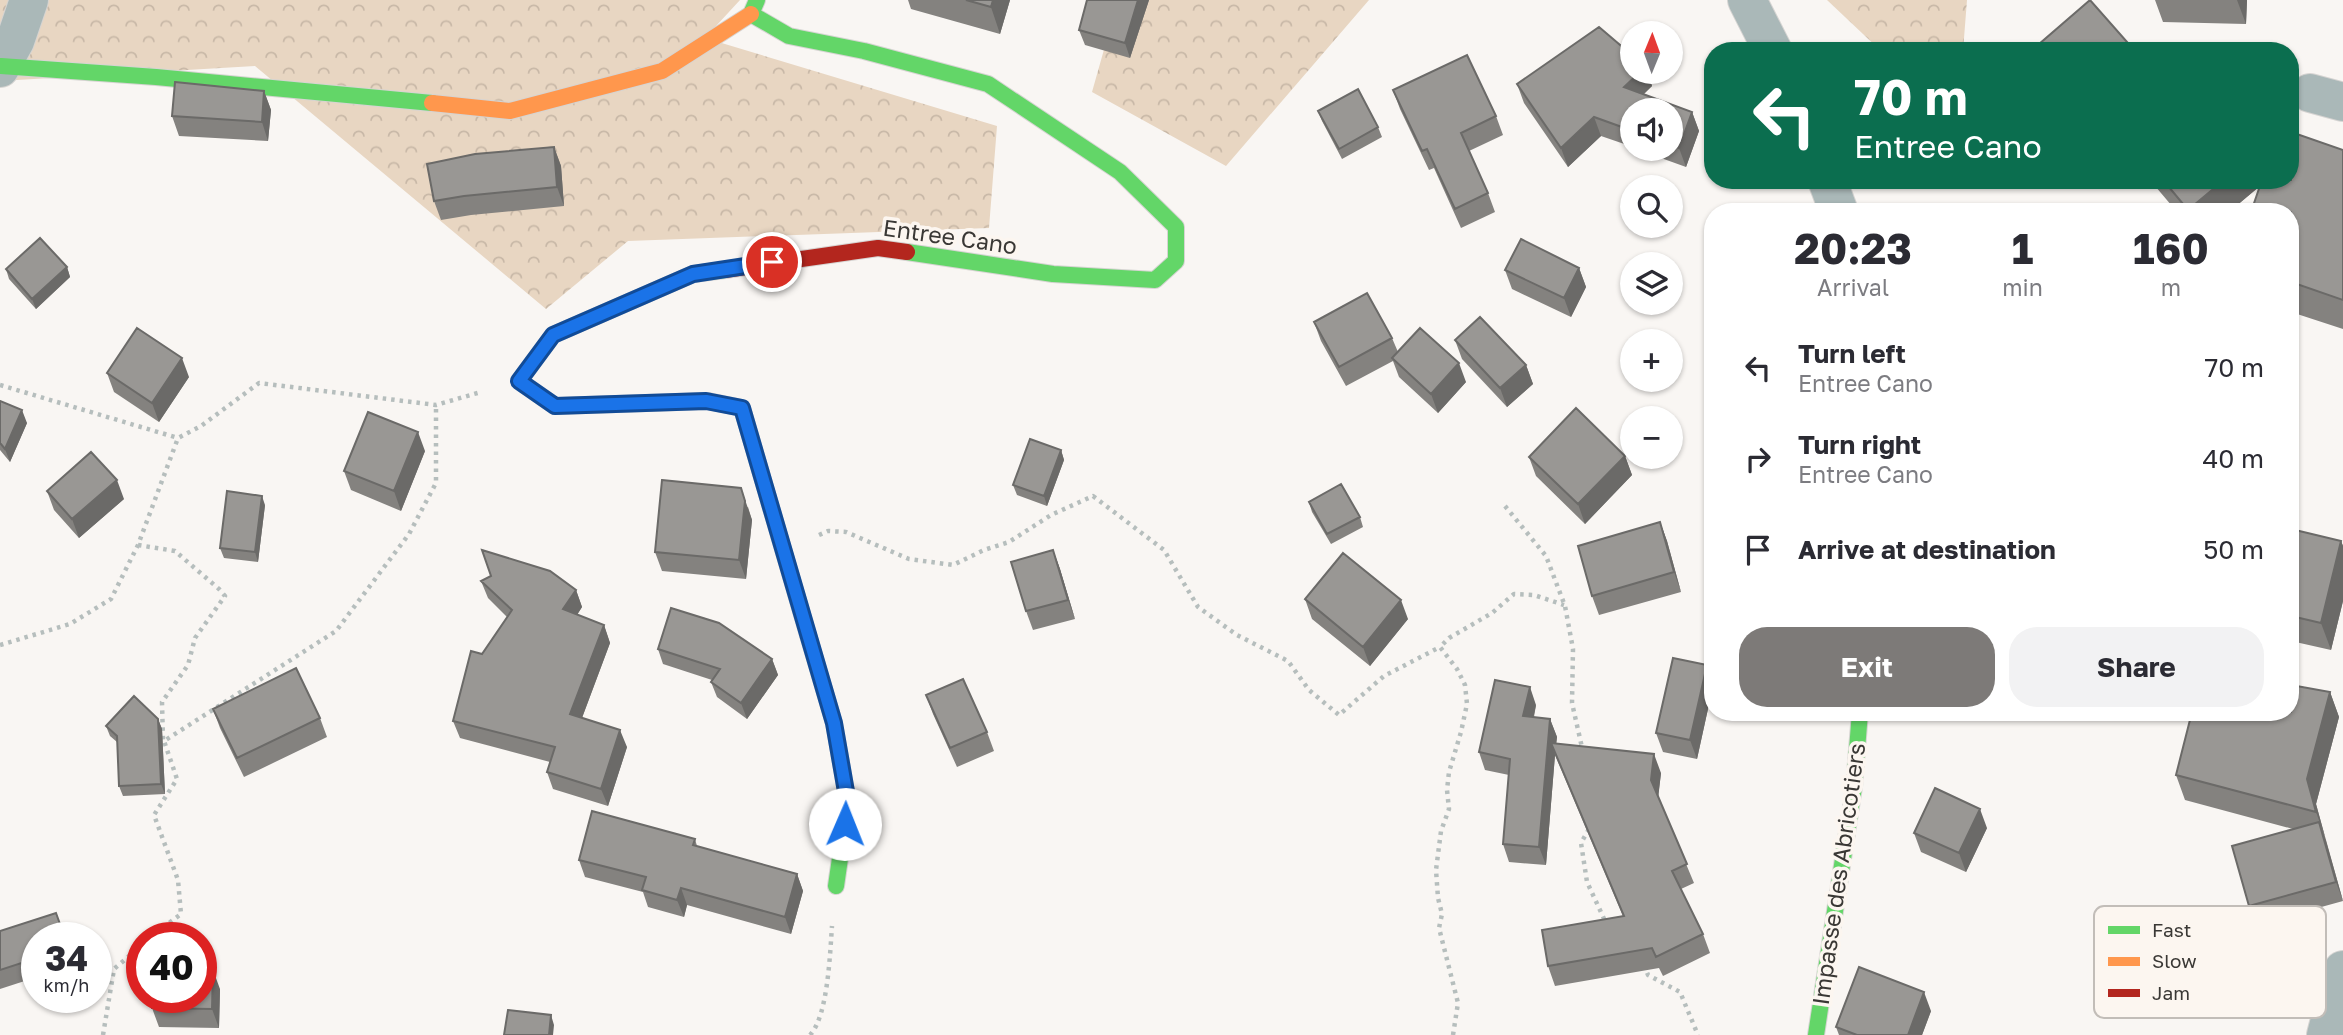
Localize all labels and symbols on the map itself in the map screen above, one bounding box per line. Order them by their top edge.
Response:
north arrow [1620,21,1684,84]
street label: Entree Cano [881,213,1019,259]
pin [742,232,802,292]
street label: Impasse des Abricotiers [1806,741,1870,1007]
position arrow [808,787,882,861]
legend [2094,906,2326,1018]
text: Fast [2152,918,2191,941]
speed limit sign: 40 [126,922,217,1013]
text: Slow [2152,949,2197,972]
text: Jam [2152,981,2190,1004]

